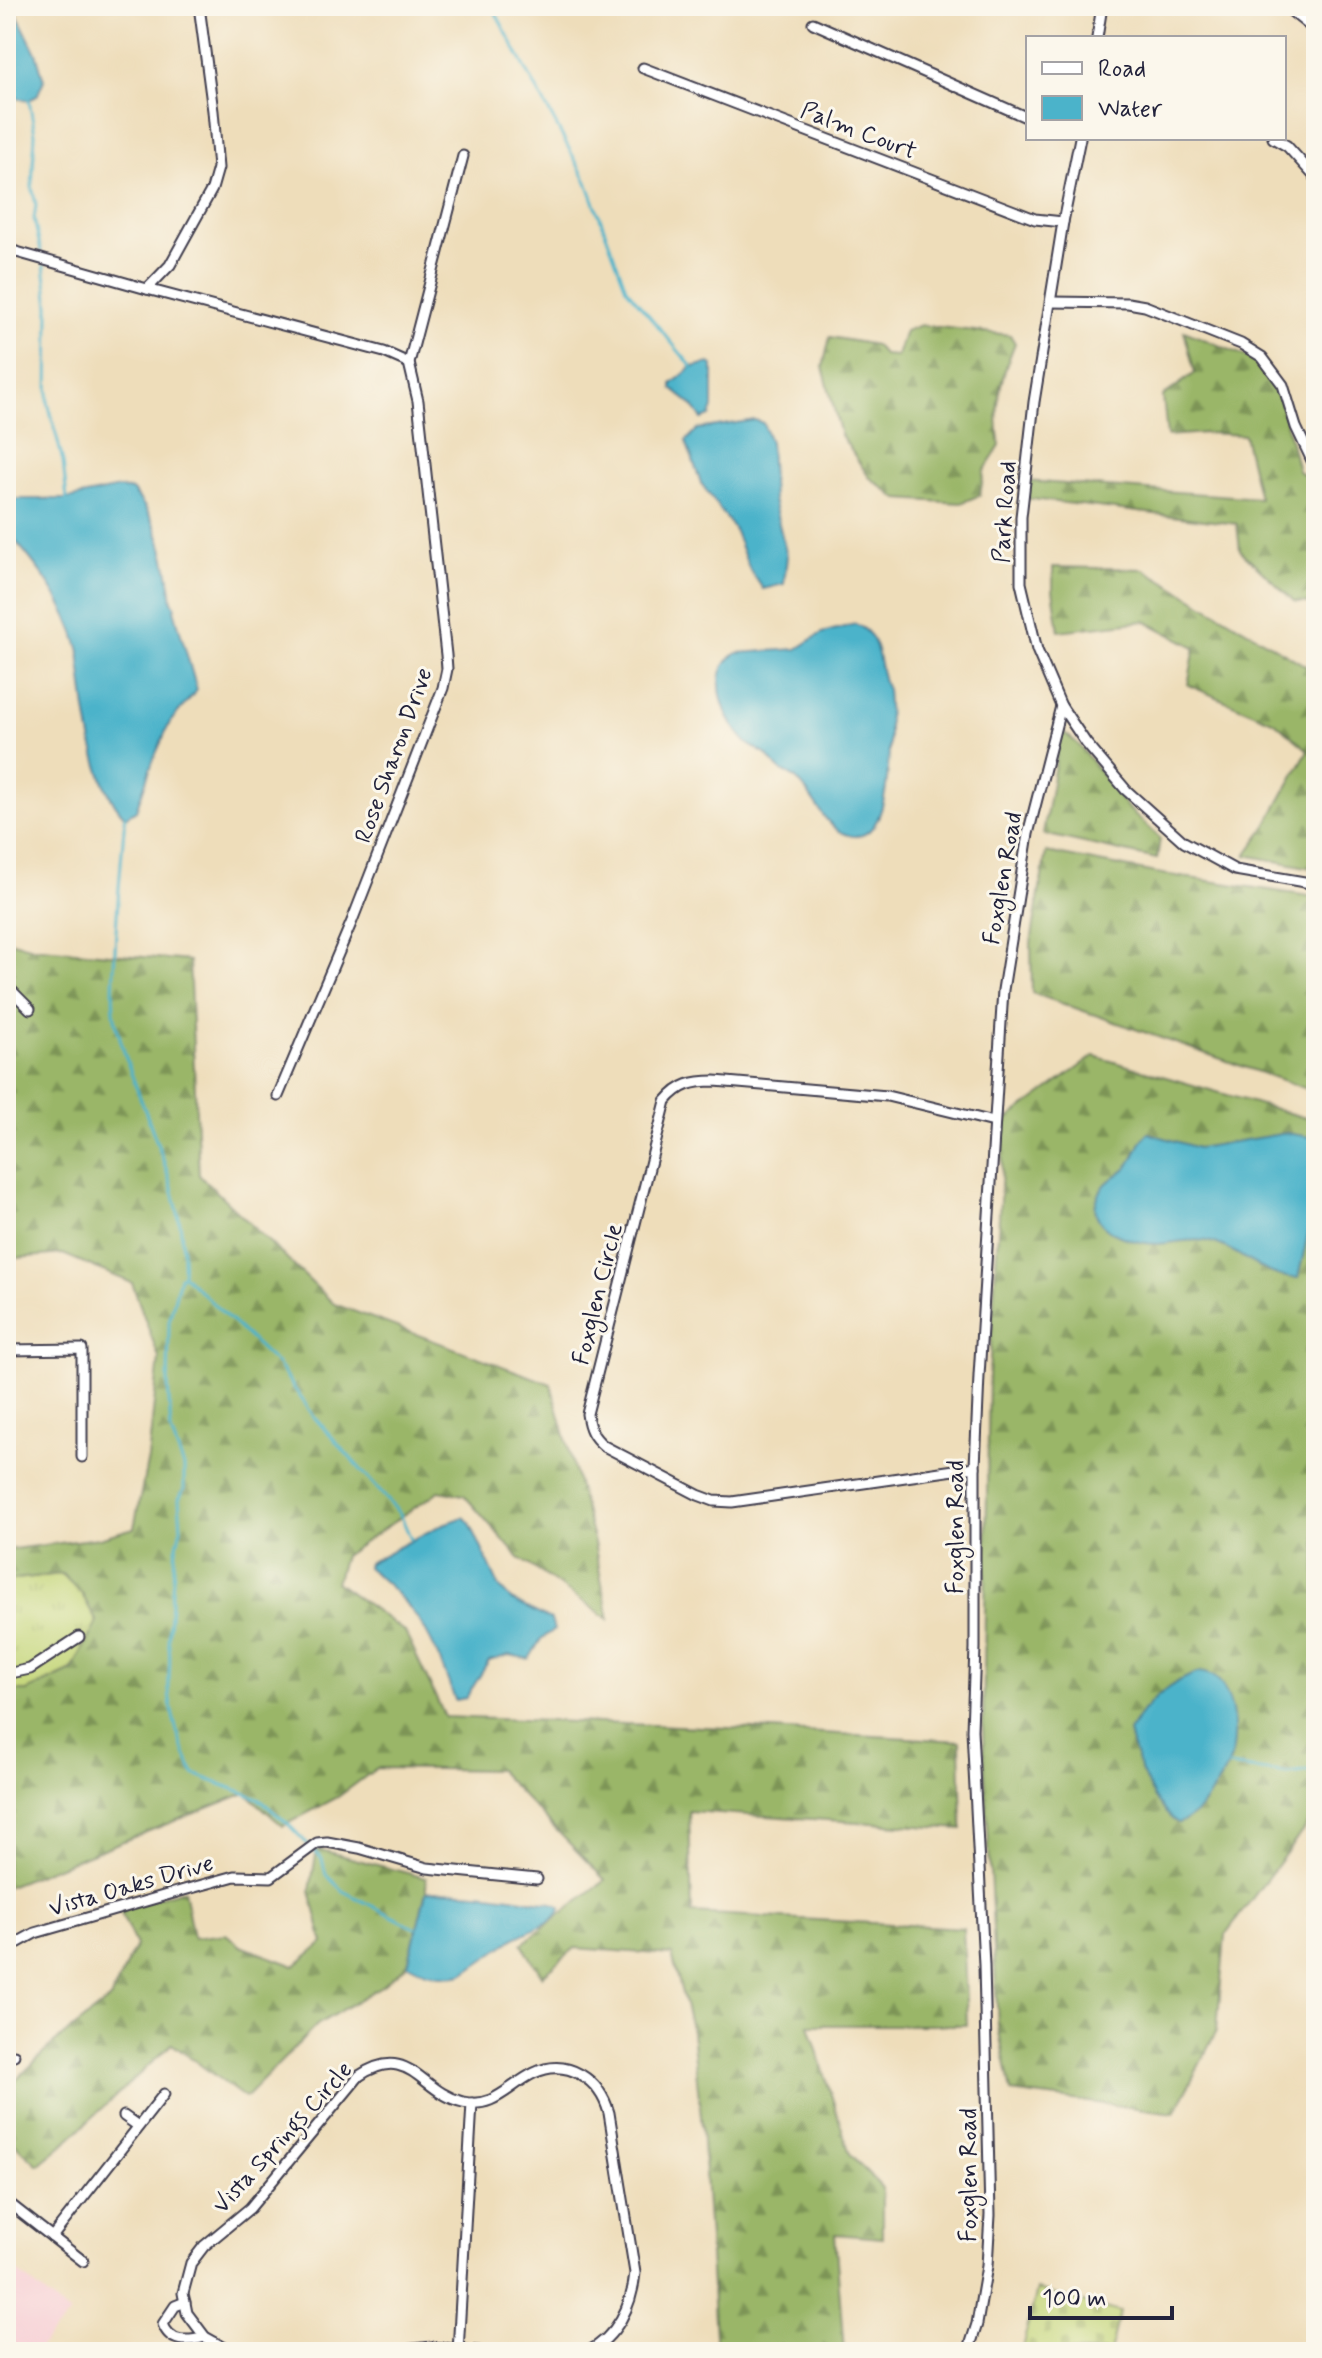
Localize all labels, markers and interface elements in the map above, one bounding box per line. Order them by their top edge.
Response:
legend [1026,36,1286,140]
text: Road [1098,54,1146,85]
text: Water [1098,94,1163,125]
street label: Palm Court [796,95,921,168]
street label: Park Road [986,460,1025,564]
street label: Rose Sharon Drive [348,664,441,847]
street label: Foxglen Road [977,809,1032,947]
street label: Foxglen Circle [566,1220,633,1369]
street label: Foxglen Road [941,1460,974,1594]
street label: Vista Oaks Drive [45,1848,217,1925]
street label: Vista Springs Circle [206,2055,362,2223]
street label: Foxglen Road [954,2108,987,2242]
scale bar [1030,2270,1172,2320]
text: 100 m [1042,2284,1106,2315]

